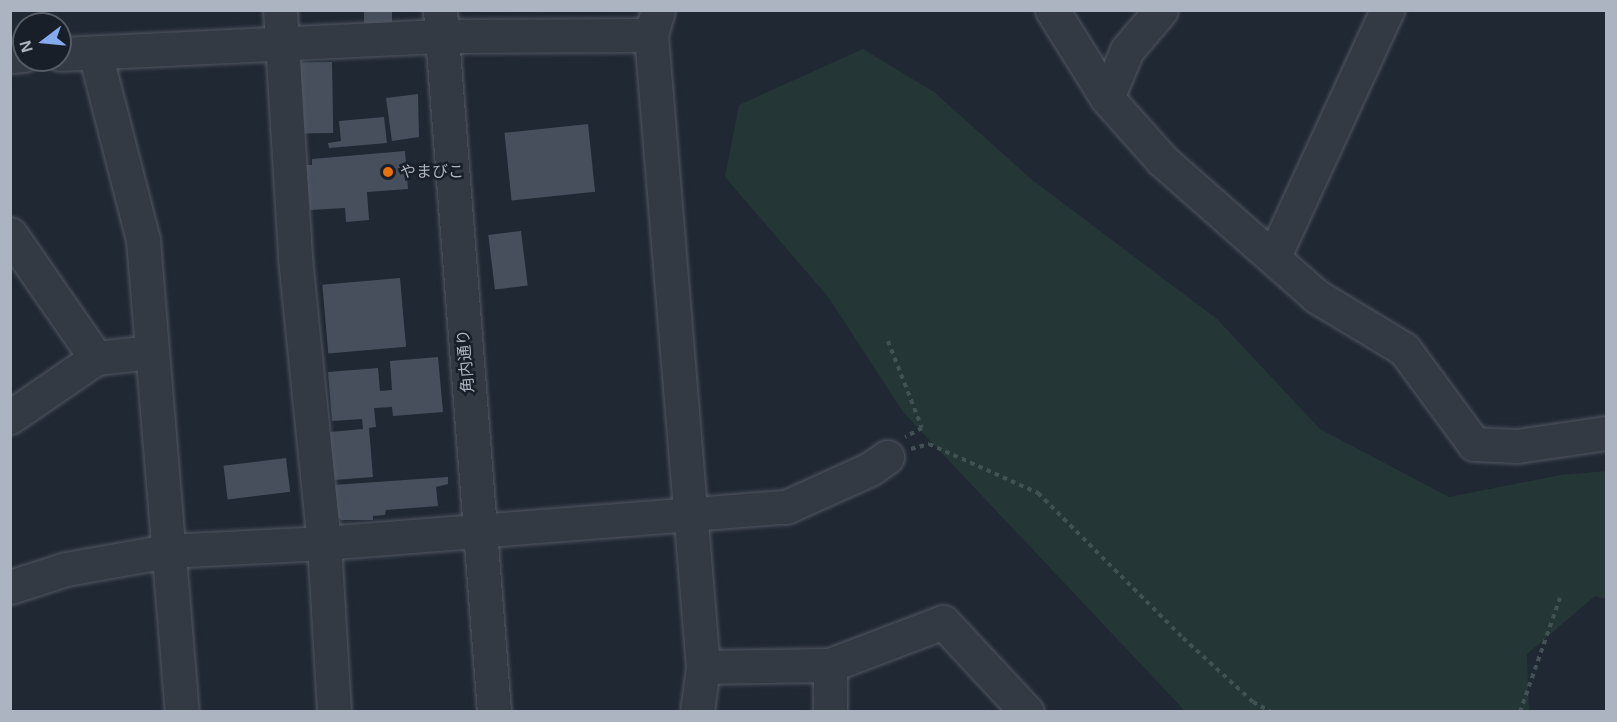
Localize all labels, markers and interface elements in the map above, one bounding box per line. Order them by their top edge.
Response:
north arrow [12,12,72,72]
text: N [16,39,36,54]
place label: やまびこ [400,162,464,182]
marker: やまびこ [381,165,395,179]
street label: 角内通り [454,328,478,394]

